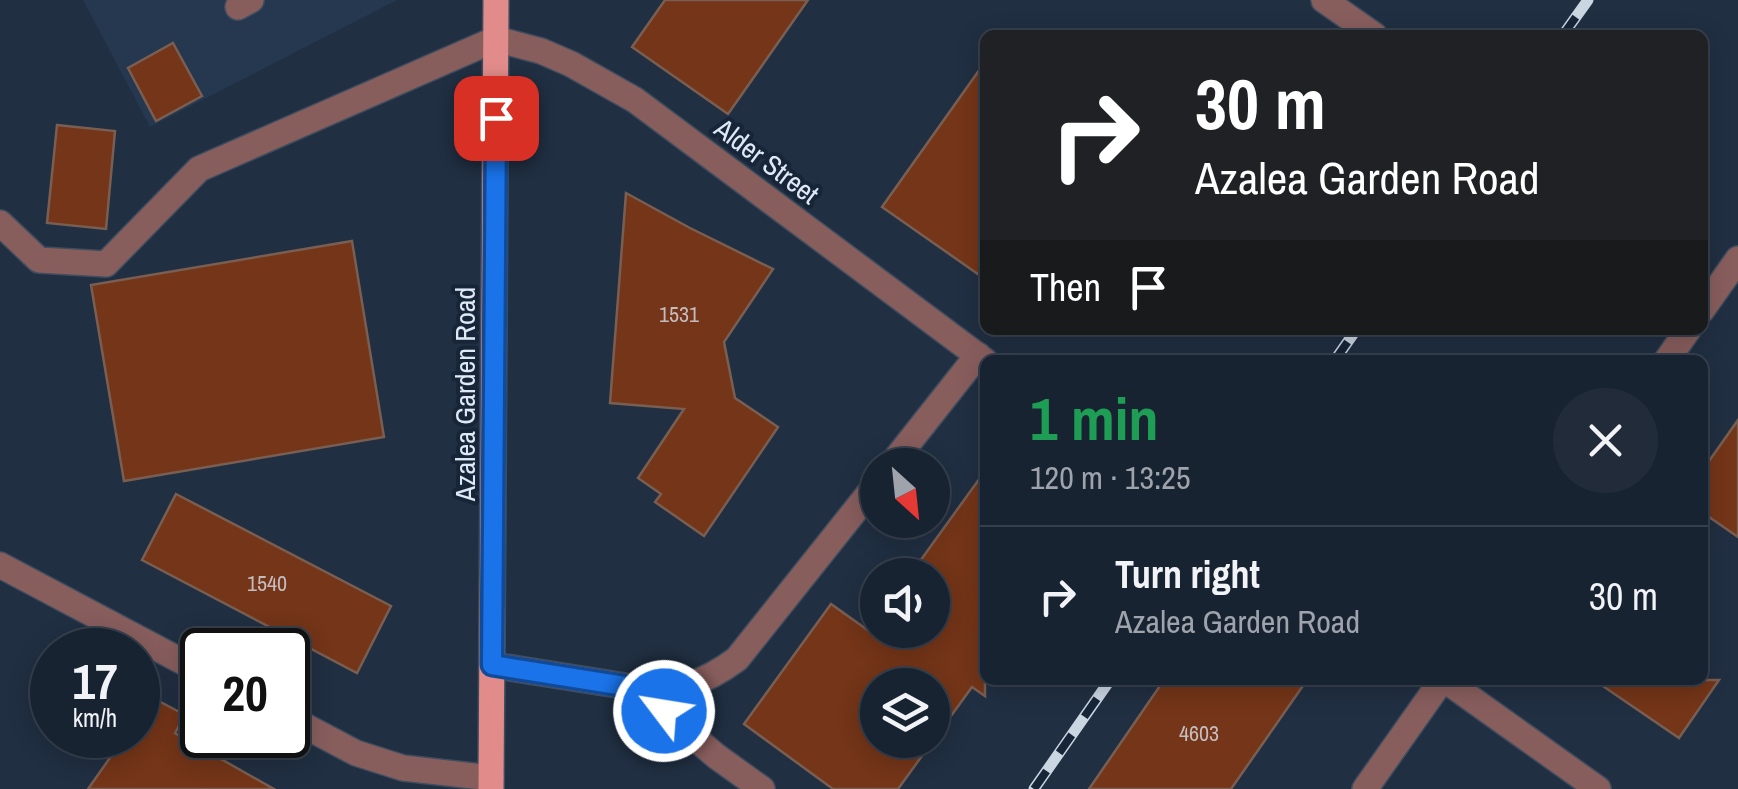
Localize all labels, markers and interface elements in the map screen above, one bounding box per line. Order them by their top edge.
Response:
text: 30 m [1195,57,1326,151]
icon: right [1030,70,1160,200]
pin [454,76,539,161]
icon: arrive [469,91,524,146]
street label: Alder Street [706,109,827,213]
text: Azalea Garden Road [1195,147,1540,208]
icon: arrive [1121,260,1176,315]
text: Then [1030,262,1101,313]
street label: Azalea Garden Road [446,287,484,502]
house number: 1531 [659,299,699,329]
text: 1 min [1030,378,1159,459]
button: close [1553,388,1658,493]
north arrow [860,448,950,538]
map controls [860,448,950,758]
text: 120 m · 13:25 [1030,456,1190,499]
text: Turn right [1115,549,1260,600]
button: sound [860,558,950,648]
house number: 1540 [247,568,287,598]
icon: right [1030,569,1085,624]
text: 30 m [1589,571,1658,622]
text: Azalea Garden Road [1115,600,1360,643]
speed limit sign: 20 [180,628,310,758]
text: 17 [72,647,118,715]
position arrow [612,659,716,763]
button: layers [860,668,950,758]
text: km/h [73,701,117,735]
house number: 4603 [1179,718,1219,748]

